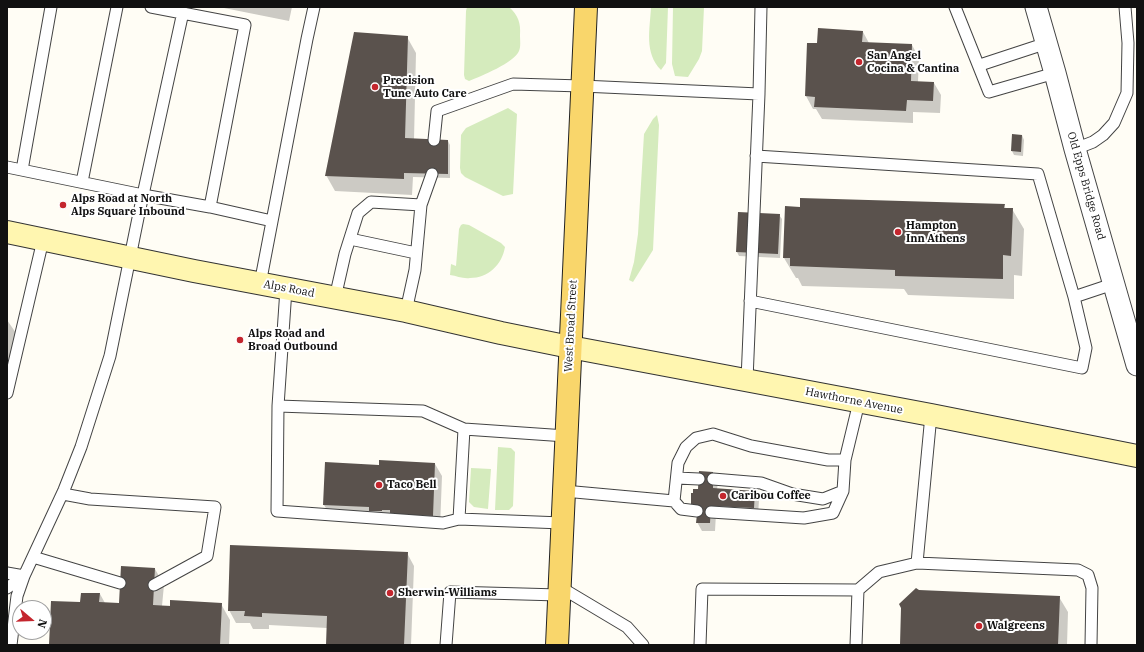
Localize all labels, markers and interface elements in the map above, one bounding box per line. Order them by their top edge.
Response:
place label: San Angel Cocina & Cantina [867,49,959,75]
marker: San Angel Cocina & Cantina [854,57,864,67]
place label: Precision Tune Auto Care [383,74,467,100]
marker: Precision Tune Auto Care [370,82,380,92]
street label: Old Epps Bridge Road [1064,130,1108,242]
place label: Alps Road at North Alps Square Inbound [71,192,185,218]
marker: Alps Road at North Alps Square Inbound [58,200,68,210]
place label: Hampton Inn Athens [906,219,965,245]
marker: Hampton Inn Athens [893,227,903,237]
street label: Alps Road [262,278,316,300]
street label: West Broad Street [562,279,580,373]
place label: Alps Road and Broad Outbound [248,327,338,353]
marker: Alps Road and Broad Outbound [235,335,245,345]
street label: Hawthorne Avenue [804,385,904,417]
place label: Taco Bell [387,478,437,492]
marker: Taco Bell [374,480,384,490]
place label: Caribou Coffee [731,489,811,503]
marker: Caribou Coffee [718,491,728,501]
place label: Sherwin-Williams [398,586,497,600]
marker: Sherwin-Williams [385,588,395,598]
north arrow [12,600,52,640]
text: N [34,617,50,630]
place label: Walgreens [987,619,1045,633]
marker: Walgreens [974,621,984,631]

